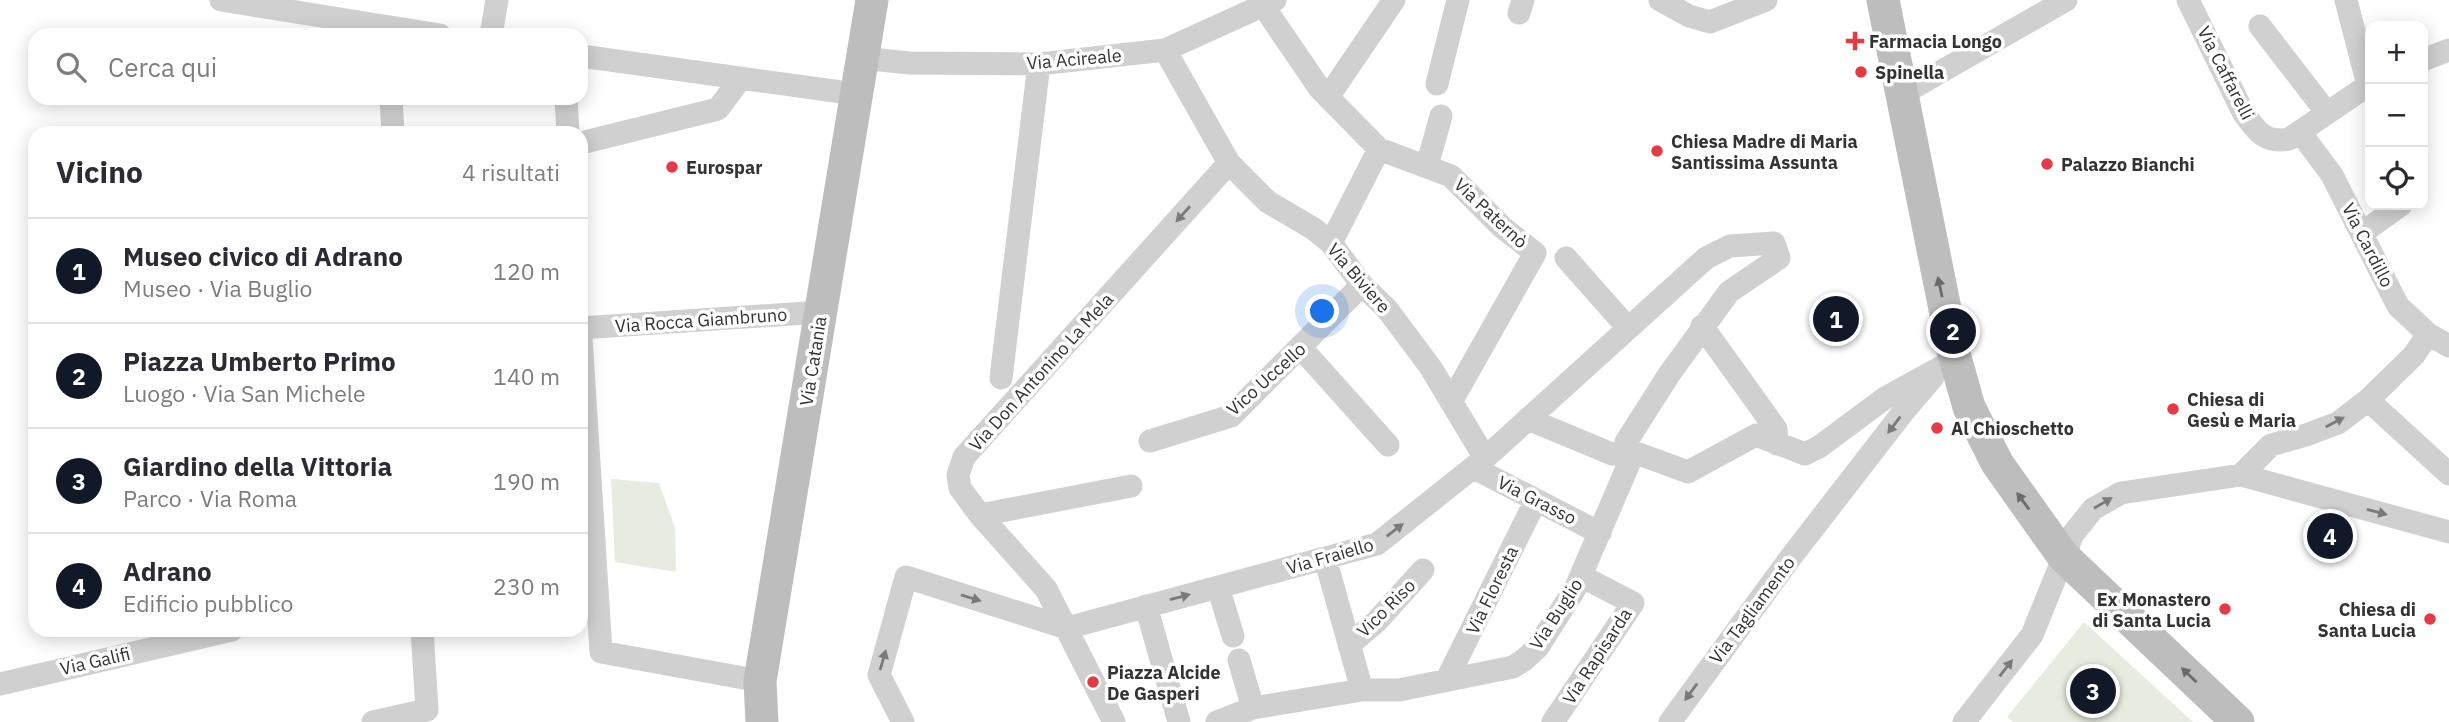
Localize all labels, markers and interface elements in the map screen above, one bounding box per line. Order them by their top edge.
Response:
map controls [2365,21,2428,210]
button: + [2365,21,2428,84]
street label: Via Caffarelli [2193,22,2259,124]
search box [28,28,588,105]
place label: Farmacia Longo [1869,30,2002,53]
marker: Farmacia Longo [1847,33,1863,49]
street label: Via Acireale [1026,43,1123,75]
icon: search [52,48,90,86]
text: Cerca qui [108,50,217,84]
place label: Spinella [1875,61,1944,84]
marker: Spinella [1853,64,1869,80]
button: − [2365,84,2428,147]
place label: Chiesa Madre di Maria Santissima Assunta [1671,130,1858,174]
marker: Chiesa Madre di Maria Santissima Assunta [1649,143,1665,159]
button: locate [2365,147,2428,210]
text: Vicino [56,152,143,191]
place label: Palazzo Bianchi [2061,153,2195,176]
place label: Eurospar [686,156,763,179]
marker: Palazzo Bianchi [2039,156,2055,172]
text: 4 risultati [462,157,560,187]
marker: Eurospar [664,159,680,175]
street label: Via Paternò [1449,173,1533,253]
street label: Via Cardillo [2337,199,2399,291]
one-way arrow [1175,205,1191,223]
street label: Via Biviere [1322,238,1396,318]
text: Museo civico di Adrano [123,239,403,273]
text: 1 [72,256,86,286]
text: 120 m [493,256,560,286]
text: Museo · Via Buglio [123,273,312,303]
one-way arrow [1935,276,1946,298]
street label: Via Don Antonino La Mela [964,288,1118,456]
pin: 1 [1813,293,1859,345]
your location [1305,294,1339,328]
street label: Via Rocca Giambruno [614,303,788,337]
pin: 2 [1930,305,1976,357]
street label: Via Catania [795,314,831,407]
street label: Vico Uccello [1222,337,1310,421]
text: Piazza Umberto Primo [123,344,396,378]
text: 2 [72,361,86,391]
text: 140 m [493,361,560,391]
text: Luogo · Via San Michele [123,378,366,408]
place label: Chiesa di Gesù e Maria [2187,388,2296,432]
marker: Chiesa di Gesù e Maria [2165,401,2181,417]
one-way arrow [1886,415,1901,433]
place label: Al Chioschetto [1951,417,2074,440]
one-way arrow [2325,417,2345,428]
marker: Al Chioschetto [1929,420,1945,436]
text: Giardino della Vittoria [123,449,392,483]
text: 3 [72,466,86,496]
text: 190 m [493,466,560,496]
street label: Via Grasso [1494,470,1580,530]
text: Parco · Via Roma [123,483,297,513]
one-way arrow [2015,493,2030,511]
one-way arrow [2094,497,2113,510]
one-way arrow [2367,507,2389,518]
pin: 4 [2307,510,2353,562]
one-way arrow [1386,523,1404,537]
street label: Via Fraiello [1284,533,1376,579]
street label: Via Floresta [1461,542,1523,638]
street label: Via Tagliamento [1704,552,1800,668]
text: Adrano [123,554,212,588]
text: 4 [72,571,86,601]
text: 230 m [493,571,560,601]
street label: Vico Riso [1352,574,1420,642]
street label: Via Buglio [1524,574,1588,654]
text: Edificio pubblico [123,588,293,618]
place label: Ex Monastero di Santa Lucia [2092,588,2211,632]
one-way arrow [1169,592,1190,602]
one-way arrow [961,593,982,603]
place label: Chiesa di Santa Lucia [2318,598,2416,642]
marker: Ex Monastero di Santa Lucia [2217,601,2233,617]
street label: Via Rapisarda [1557,603,1637,708]
marker: Chiesa di Santa Lucia [2422,611,2438,627]
street label: Via Galifi [58,642,132,680]
one-way arrow [878,649,889,671]
one-way arrow [1999,660,2014,678]
place label: Piazza Alcide De Gasperi [1107,661,1221,705]
pin: 3 [2070,665,2116,717]
one-way arrow [2180,667,2198,683]
marker: Piazza Alcide De Gasperi [1085,674,1101,690]
one-way arrow [1685,683,1699,701]

